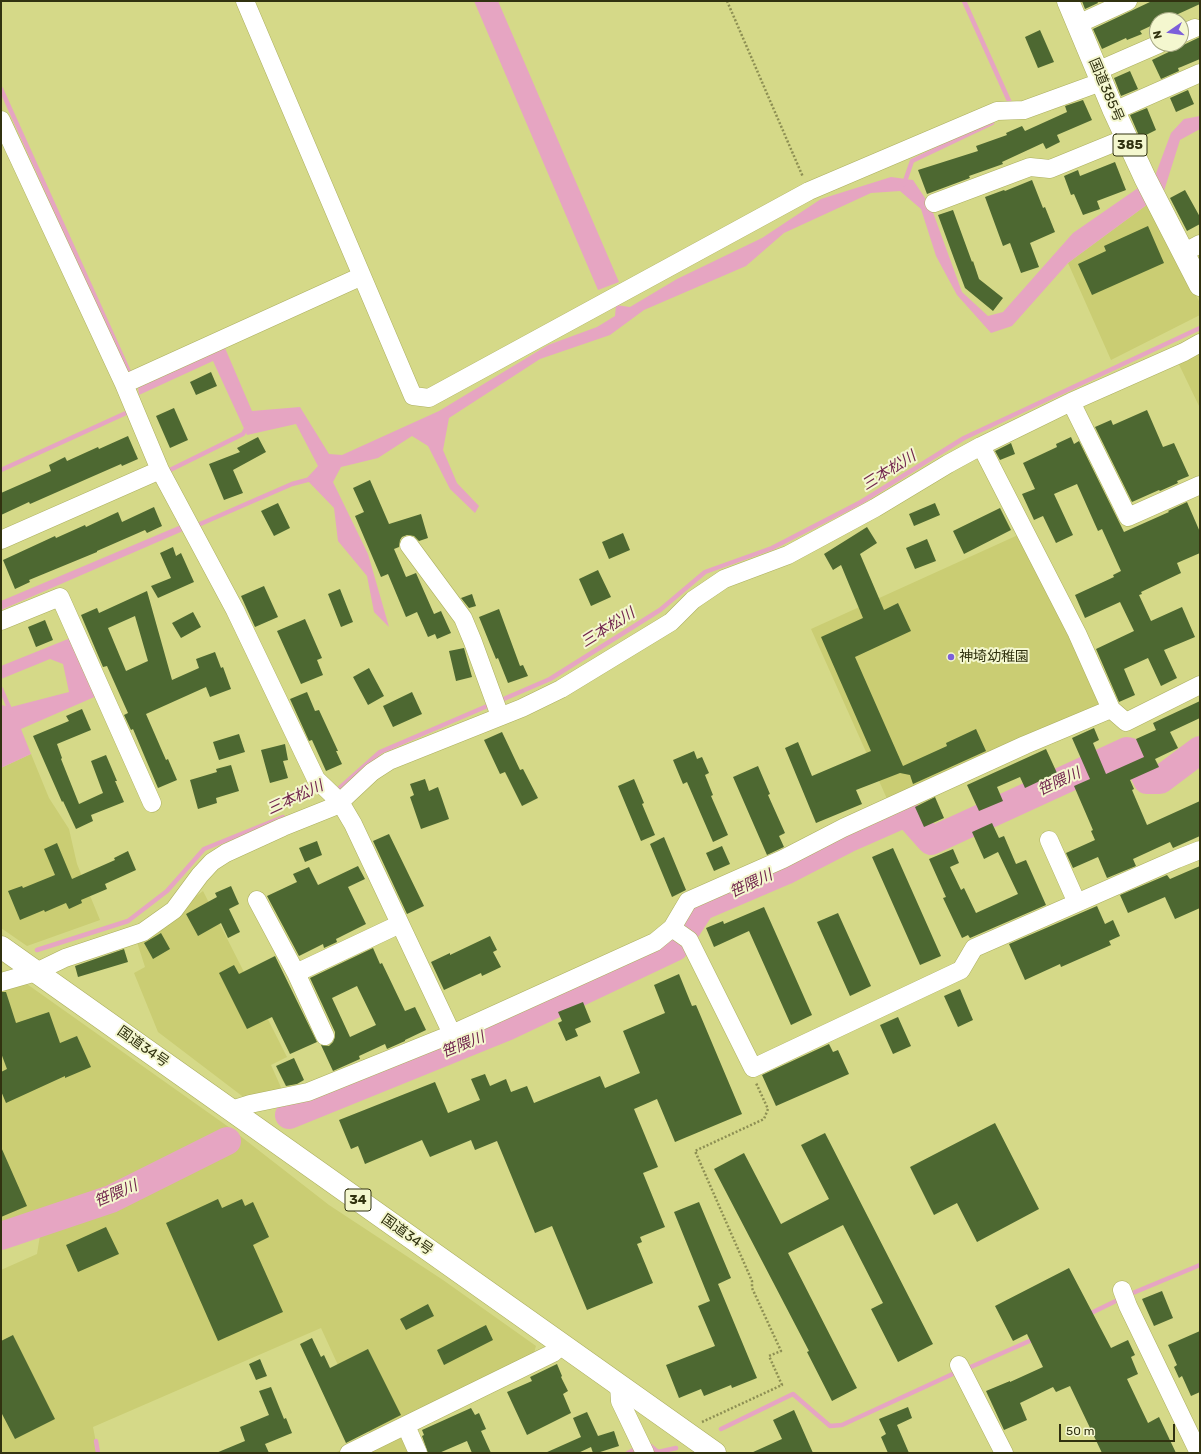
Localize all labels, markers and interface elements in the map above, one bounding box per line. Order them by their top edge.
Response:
north arrow [1149,12,1189,52]
text: N [1151,29,1165,40]
street label: 国道385号 [1085,56,1127,124]
road number: 385 [1113,134,1147,156]
water label: 三本松川 [859,447,919,495]
water label: 三本松川 [578,604,638,652]
place label: 神埼幼稚園 [959,649,1029,665]
marker: 神埼幼稚園 [946,652,956,662]
water label: 笹隈川 [1035,764,1083,800]
water label: 三本松川 [264,777,326,819]
water label: 笹隈川 [727,866,775,902]
street label: 国道34号 [114,1023,172,1071]
water label: 笹隈川 [439,1028,487,1062]
water label: 笹隈川 [92,1177,140,1211]
road number: 34 [345,1189,371,1211]
street label: 国道34号 [378,1211,436,1259]
scale bar [1061,1416,1177,1442]
text: 50 m [1066,1424,1094,1438]

